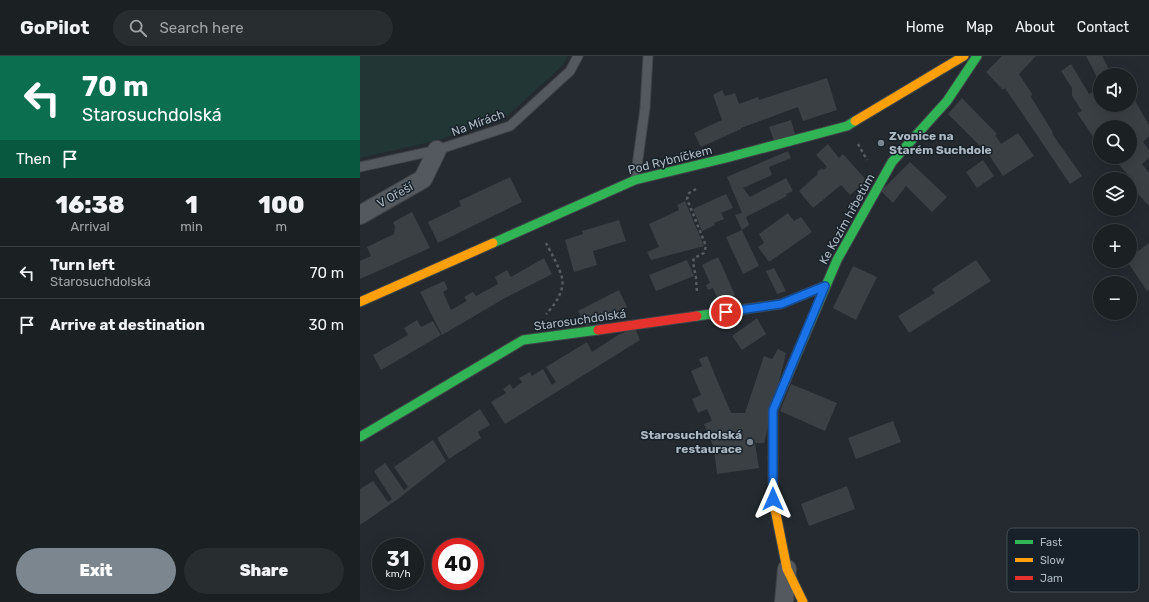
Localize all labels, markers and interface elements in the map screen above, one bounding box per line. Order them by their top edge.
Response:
search box [113,10,393,46]
text: GoPilot [20,16,89,39]
icon: search [127,17,149,39]
text: Search here [159,19,244,37]
text: Home [906,19,944,36]
text: Map [966,19,993,36]
text: About [1015,19,1055,36]
text: Contact [1077,19,1129,36]
map controls [1093,68,1137,320]
button: sound [1093,68,1137,112]
text: 70 m [82,70,149,103]
icon: left [16,72,68,124]
text: Starosuchdolská [82,104,222,126]
street label: Na Mírách [450,107,506,139]
button: search [1093,120,1137,164]
place label: Zvonice na Starém Suchdole [889,129,992,157]
marker: Zvonice na Starém Suchdole [876,138,886,148]
street label: Pod Rybníčkem [626,143,714,177]
icon: arrive [59,148,81,170]
text: Then [16,150,51,168]
street label: Ke Kozím hřbetům [816,171,878,267]
button: layers [1093,172,1137,216]
street label: V Ořeší [375,179,416,211]
text: 16:38 [56,191,125,219]
text: 1 [185,191,198,219]
text: 100 [258,191,305,219]
text: Arrival [71,219,110,234]
text: min [180,219,203,234]
text: m [276,219,287,234]
button: + [1093,224,1137,268]
text: Turn left [50,256,115,274]
icon: left [16,262,38,284]
text: 70 m [310,264,344,282]
text: Starosuchdolská [50,274,151,289]
button: − [1093,276,1137,320]
pin [709,295,743,329]
icon: arrive [715,301,737,323]
street label: Starosuchdolská [533,307,627,333]
icon: arrive [16,314,38,336]
text: Arrive at destination [50,316,205,334]
text: 30 m [308,316,344,334]
place label: Starosuchdolská restaurace [640,428,742,456]
marker: Starosuchdolská restaurace [745,437,755,447]
position arrow [752,478,794,520]
legend [1007,528,1139,592]
text: Fast [1040,536,1063,549]
speed limit sign: 40 [432,538,484,590]
text: 31 [387,547,409,571]
button: Exit [16,548,176,594]
button: Share [184,548,344,594]
text: Slow [1040,554,1065,567]
text: km/h [386,568,410,580]
text: Jam [1040,572,1063,585]

